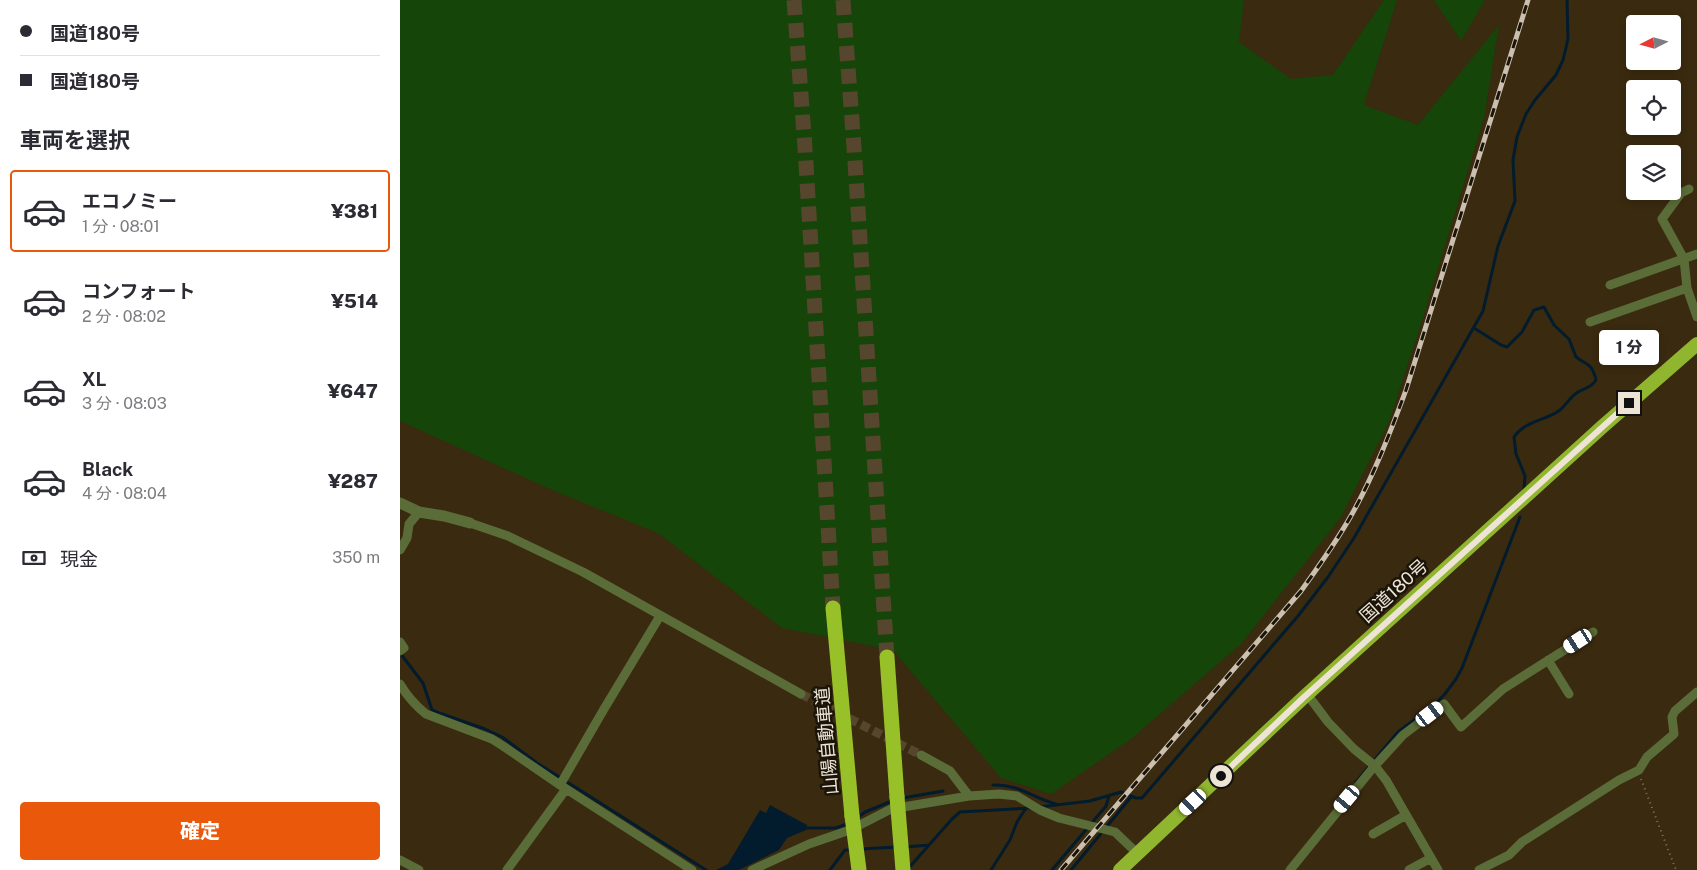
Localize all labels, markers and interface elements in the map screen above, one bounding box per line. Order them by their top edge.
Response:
north arrow [1626,15,1681,70]
map controls [1626,15,1681,200]
text: 国道180号 [50,22,140,44]
text: 国道180号 [50,70,140,92]
button: locate [1626,80,1681,135]
text: 車両を選択 [20,127,130,153]
button: layers [1626,145,1681,200]
icon: car [22,189,67,234]
text: エコノミー [82,190,177,212]
text: ¥381 [331,200,378,222]
text: 1 分 · 08:01 [82,217,160,236]
icon: car [22,279,67,324]
text: コンフォート [82,280,195,302]
text: ¥514 [331,290,378,312]
text: 2 分 · 08:02 [82,307,166,326]
callout: 1 分 [1599,330,1659,366]
text: 1 分 [1616,338,1642,357]
text: XL [82,368,107,390]
icon: car [22,369,67,414]
text: ¥647 [327,380,378,402]
route end [1618,392,1640,414]
text: 3 分 · 08:03 [82,394,167,413]
text: Black [82,458,133,480]
icon: car [22,459,67,504]
text: ¥287 [328,470,378,492]
text: 4 分 · 08:04 [82,484,167,503]
icon: cash [20,544,48,572]
text: 現金 [60,548,98,570]
text: 350 m [332,548,380,567]
street label: 国道180号 [1355,555,1432,626]
car [1561,627,1594,655]
street label: 山陽自動車道 [811,686,842,796]
car [1413,699,1446,729]
route start [1210,765,1232,787]
car [1331,783,1362,815]
car [1176,786,1209,818]
button: 確定 [20,802,380,860]

